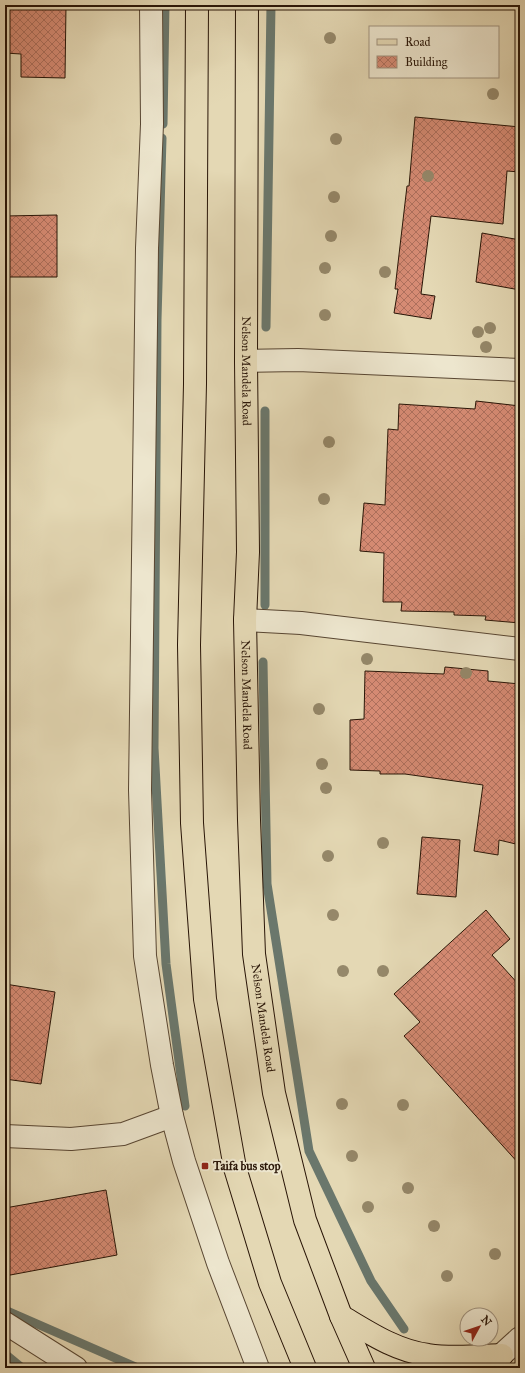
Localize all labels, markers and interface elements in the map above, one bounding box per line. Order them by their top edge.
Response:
legend [369,26,499,78]
text: Road [405,35,431,49]
text: Building [405,55,448,70]
street label: Nelson Mandela Road [239,316,254,426]
street label: Nelson Mandela Road [238,640,255,750]
street label: Nelson Mandela Road [249,963,278,1073]
place label: Taifa bus stop [212,1159,280,1174]
marker: Taifa bus stop [200,1161,210,1171]
north arrow [459,1307,499,1347]
text: N [478,1313,495,1329]

